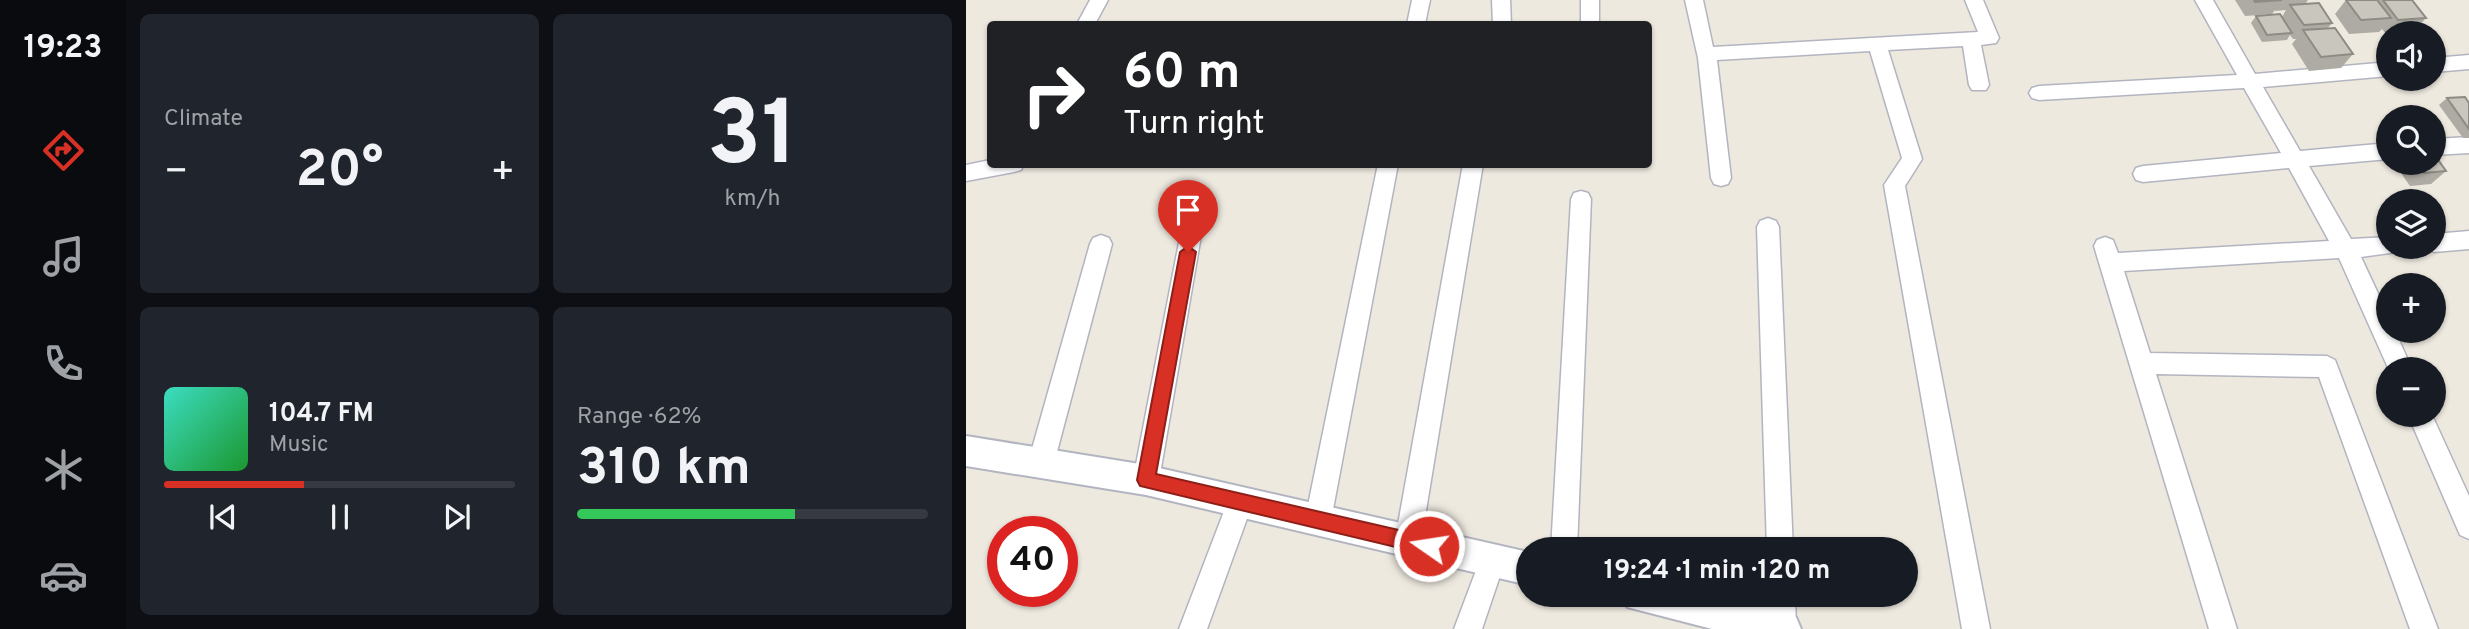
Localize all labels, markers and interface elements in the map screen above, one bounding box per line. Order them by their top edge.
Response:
map controls [2376,21,2446,427]
button: sound [2376,21,2446,91]
text: 19:23 [24,29,103,69]
text: 60 m [1123,44,1241,106]
icon: right [1008,49,1099,140]
text: 31 [707,82,798,197]
text: Climate [164,105,243,134]
text: Turn right [1123,105,1265,145]
button: search [2376,105,2446,175]
icon: directions [39,126,88,175]
text: 20° [296,139,383,205]
text: − [164,149,189,198]
text: + [490,149,515,198]
pin [1158,180,1218,252]
text: km/h [725,185,780,214]
button: layers [2376,189,2446,259]
icon: arrive [1169,191,1207,229]
icon: music [39,232,88,281]
button: + [2376,273,2446,343]
icon: phone [39,339,88,388]
button: − [2376,357,2446,427]
text: 104.7 FM [269,398,374,431]
text: Range · 62% [577,403,702,432]
text: Music [269,431,329,460]
text: 310 km [577,437,751,503]
icon: climate [39,445,88,494]
icon: previous [204,498,242,536]
icon: pause [321,498,359,536]
icon: next [438,498,476,536]
position arrow [1392,509,1466,583]
speed limit sign: 40 [987,516,1078,607]
icon: car [39,551,88,600]
text: 19:24 · 1 min · 120 m [1604,555,1830,588]

